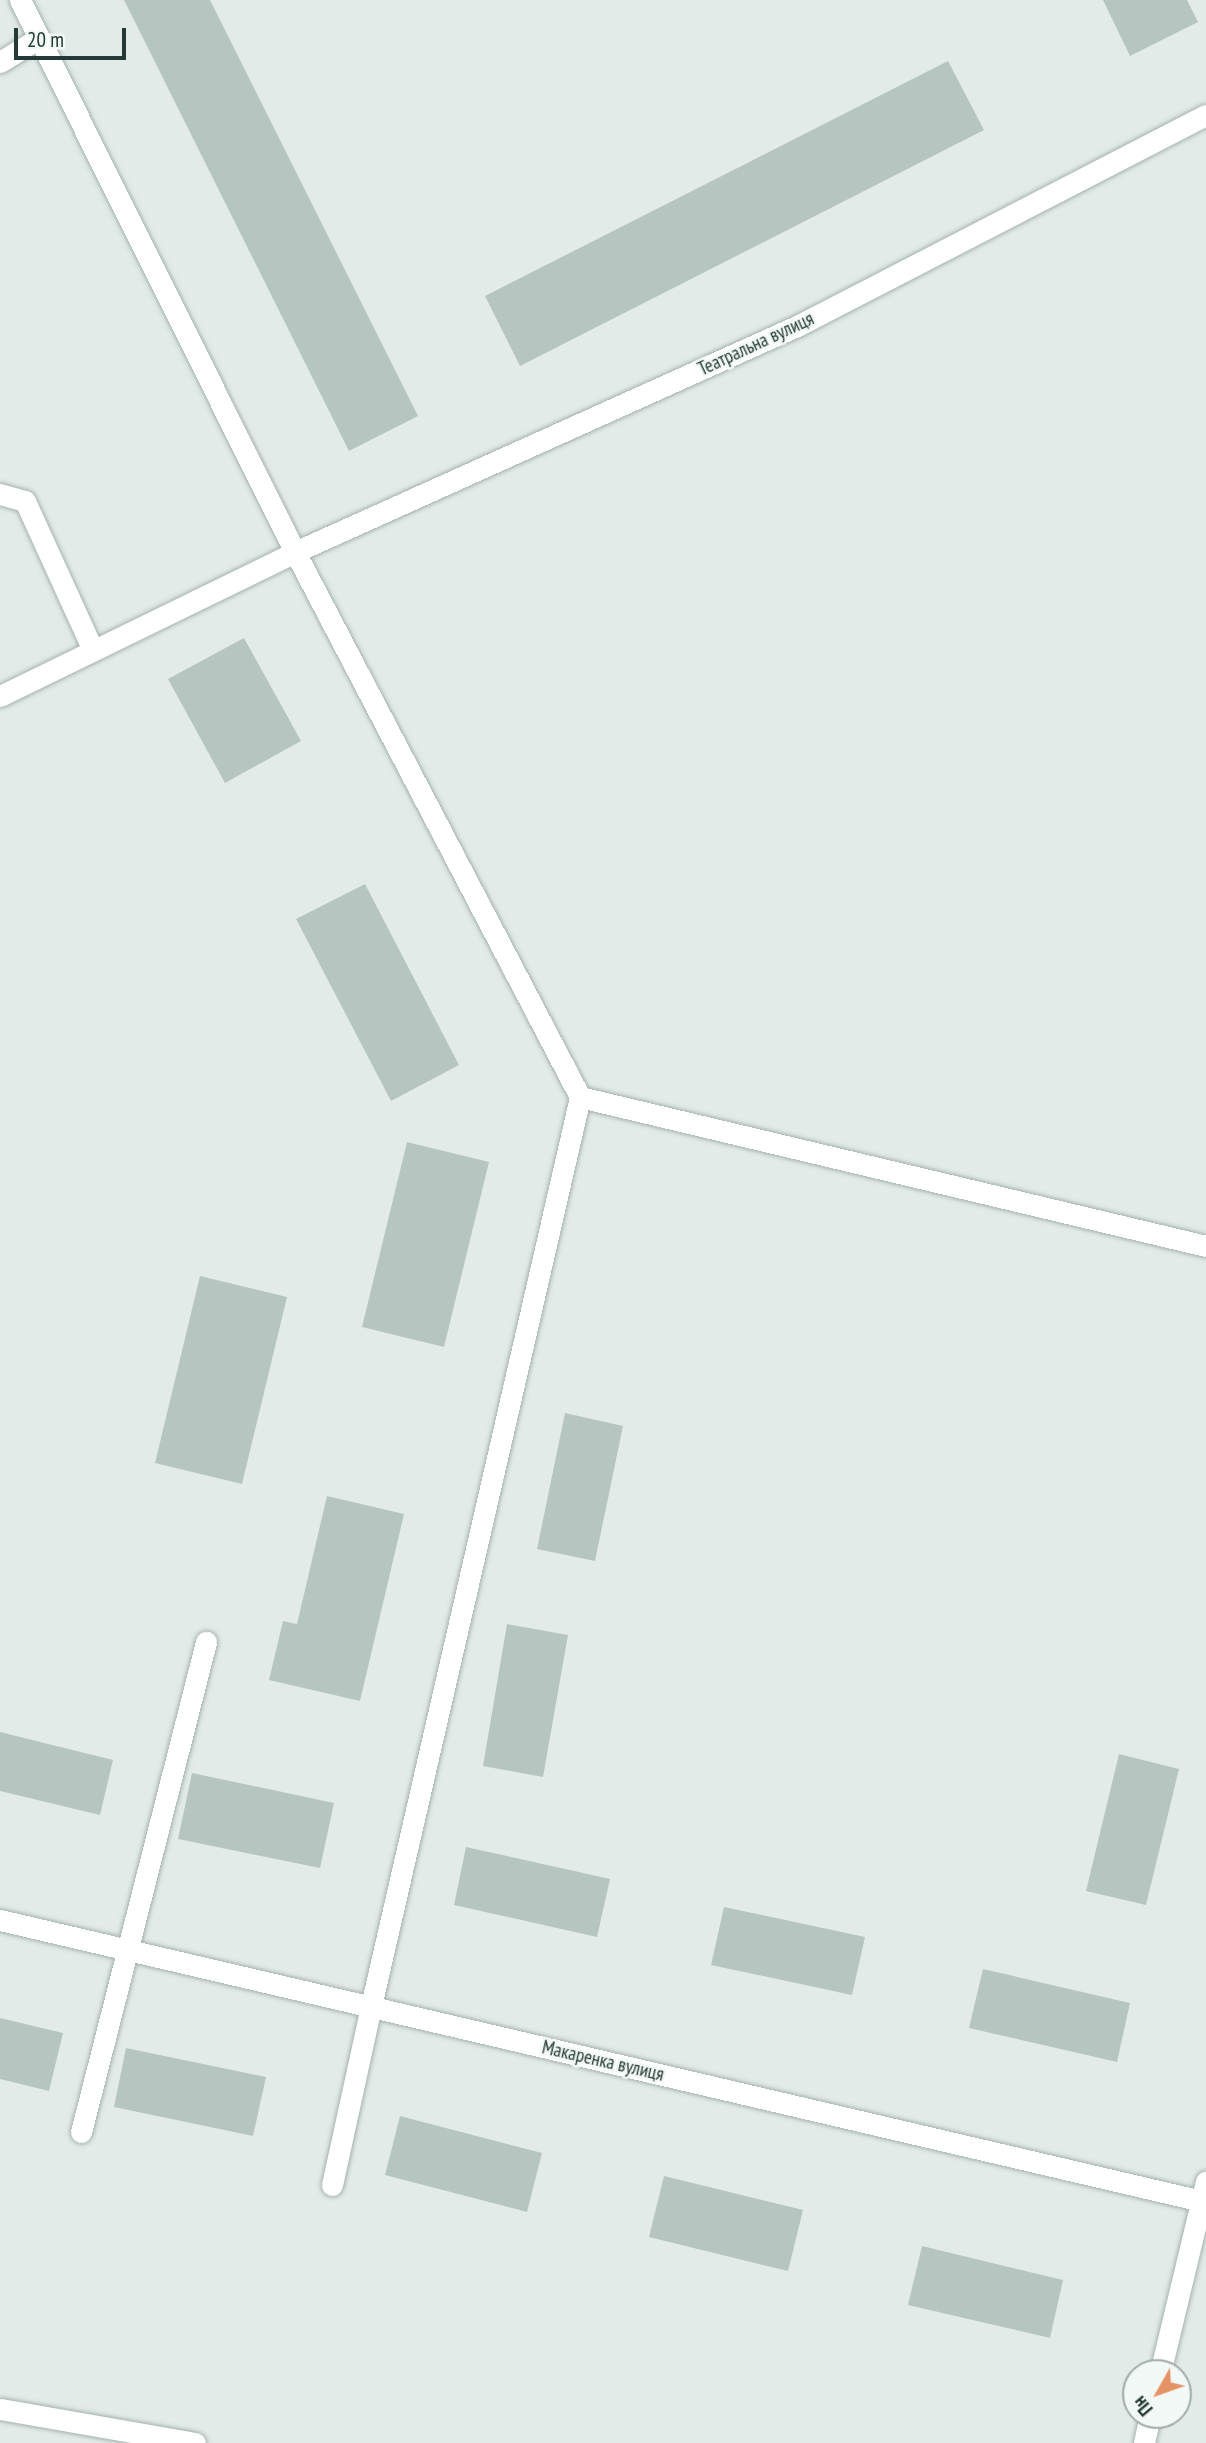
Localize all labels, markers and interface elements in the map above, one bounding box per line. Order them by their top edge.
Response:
scale bar [18,14,130,58]
text: 20 m [27,26,64,53]
street label: Театральна вулиця [695,307,817,381]
street label: Макаренка вулиця [540,2036,666,2086]
north arrow [1122,2359,1192,2429]
text: Пн [1127,2391,1158,2421]

